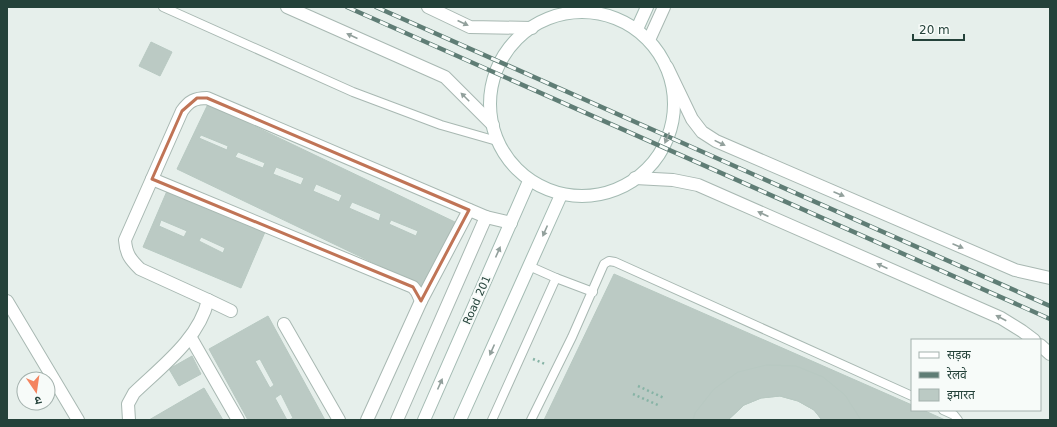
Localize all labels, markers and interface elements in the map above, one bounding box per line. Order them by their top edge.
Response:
scale bar [913,16,964,42]
one-way arrow [457,20,469,26]
text: 20 m [919,23,950,37]
one-way arrow [347,33,358,39]
one-way arrow [460,92,470,102]
one-way arrow [664,132,670,143]
one-way arrow [714,140,725,146]
one-way arrow [833,191,845,198]
one-way arrow [758,211,769,217]
one-way arrow [542,225,548,237]
one-way arrow [953,243,965,249]
one-way arrow [495,247,501,258]
one-way arrow [877,263,888,269]
street label: Road 201 [460,274,494,326]
one-way arrow [995,315,1007,322]
legend [911,339,1041,411]
one-way arrow [488,344,494,356]
text: सड़क [947,348,972,362]
text: रेलवे [947,367,967,382]
north arrow [16,371,56,411]
one-way arrow [437,379,443,390]
text: इमारत [947,388,976,402]
text: उ [33,393,43,407]

